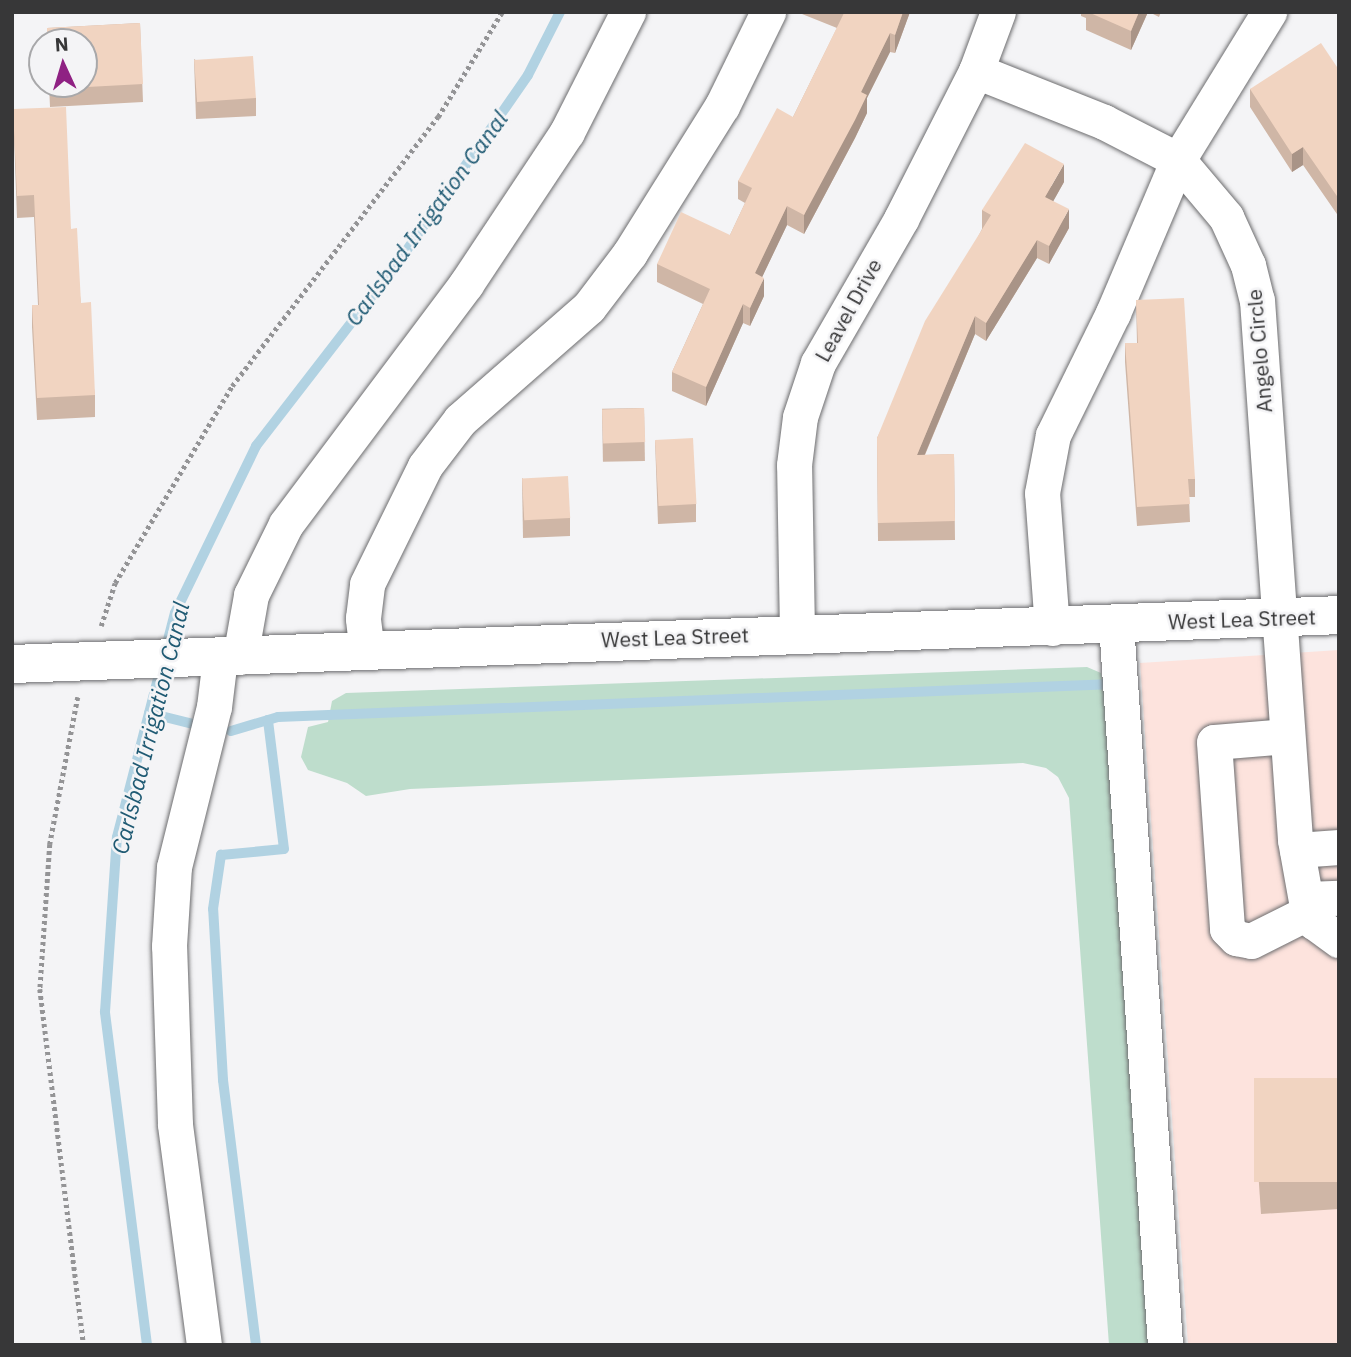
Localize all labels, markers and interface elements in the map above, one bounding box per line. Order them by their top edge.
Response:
north arrow [28,28,98,98]
text: N [54,32,69,56]
water label: Carlsbad Irrigation Canal [339,105,513,331]
street label: Leavel Drive [809,254,887,366]
street label: Angelo Circle [1241,288,1277,414]
water label: Carlsbad Irrigation Canal [105,599,195,857]
street label: West Lea Street [1168,604,1316,634]
street label: West Lea Street [601,622,749,652]

